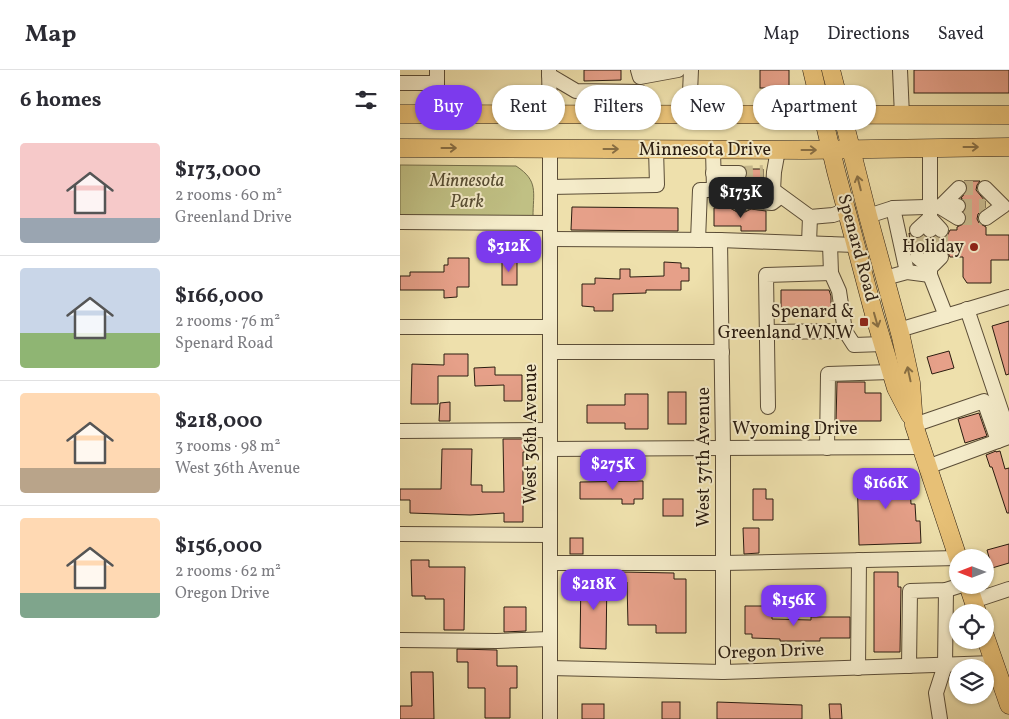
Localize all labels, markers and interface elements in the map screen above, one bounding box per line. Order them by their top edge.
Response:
text: Map [25,18,76,52]
text: Map [763,22,799,47]
text: Directions [827,22,910,47]
text: Saved [938,22,984,47]
chip: Buy [415,85,482,130]
chip: Rent [492,85,565,130]
chip: Filters [575,85,661,130]
chip: New [671,85,743,130]
chip: Apartment [753,85,876,130]
text: 6 homes [20,86,101,115]
icon: filters [352,86,380,114]
street label: Minnesota Drive [639,138,771,163]
one-way arrow [962,142,979,152]
one-way arrow [440,143,456,153]
one-way arrow [602,144,619,154]
one-way arrow [800,145,816,155]
text: $173,000 [175,156,261,185]
icon: home [60,163,120,223]
park label: Minnesota Park [429,169,504,215]
pin: $173K [706,176,776,219]
one-way arrow [854,176,864,192]
text: $173K [720,182,762,204]
text: 2 rooms · 60 m² [175,185,282,207]
street label: Spenard Road [831,191,883,305]
text: Greenland Drive [175,207,292,229]
pin: $312K [474,230,544,273]
place label: Holiday [902,235,964,260]
text: $312K [487,236,531,258]
marker: Holiday [968,241,980,253]
text: $166,000 [175,282,264,311]
icon: home [60,288,120,348]
place label: Spenard & Greenland WNW [718,300,854,346]
text: 2 rooms · 76 m² [175,311,280,333]
one-way arrow [872,312,882,328]
marker: Spenard & Greenland WNW [858,316,870,328]
text: Spenard Road [175,333,273,355]
street label: West 36th Avenue [519,364,544,504]
one-way arrow [904,367,913,383]
street label: West 37th Avenue [692,387,717,527]
text: $218,000 [175,407,262,436]
icon: home [60,413,120,473]
street label: Wyoming Drive [732,417,858,442]
text: 3 rooms · 98 m² [175,436,280,458]
pin: $275K [578,448,648,491]
text: $275K [591,454,635,476]
text: West 36th Avenue [175,458,300,480]
pin: $166K [851,468,921,510]
text: $166K [864,473,908,495]
text: $156,000 [175,532,262,561]
icon: home [60,538,120,598]
north arrow [949,549,994,594]
map controls [949,549,994,704]
text: 2 rooms · 62 m² [175,561,281,583]
pin: $218K [559,568,629,611]
text: $218K [572,574,616,596]
text: Oregon Drive [175,583,270,605]
pin: $156K [759,584,829,627]
text: $156K [772,590,816,612]
button: locate [949,604,994,649]
street label: Oregon Drive [717,638,825,666]
button: layers [949,659,994,704]

